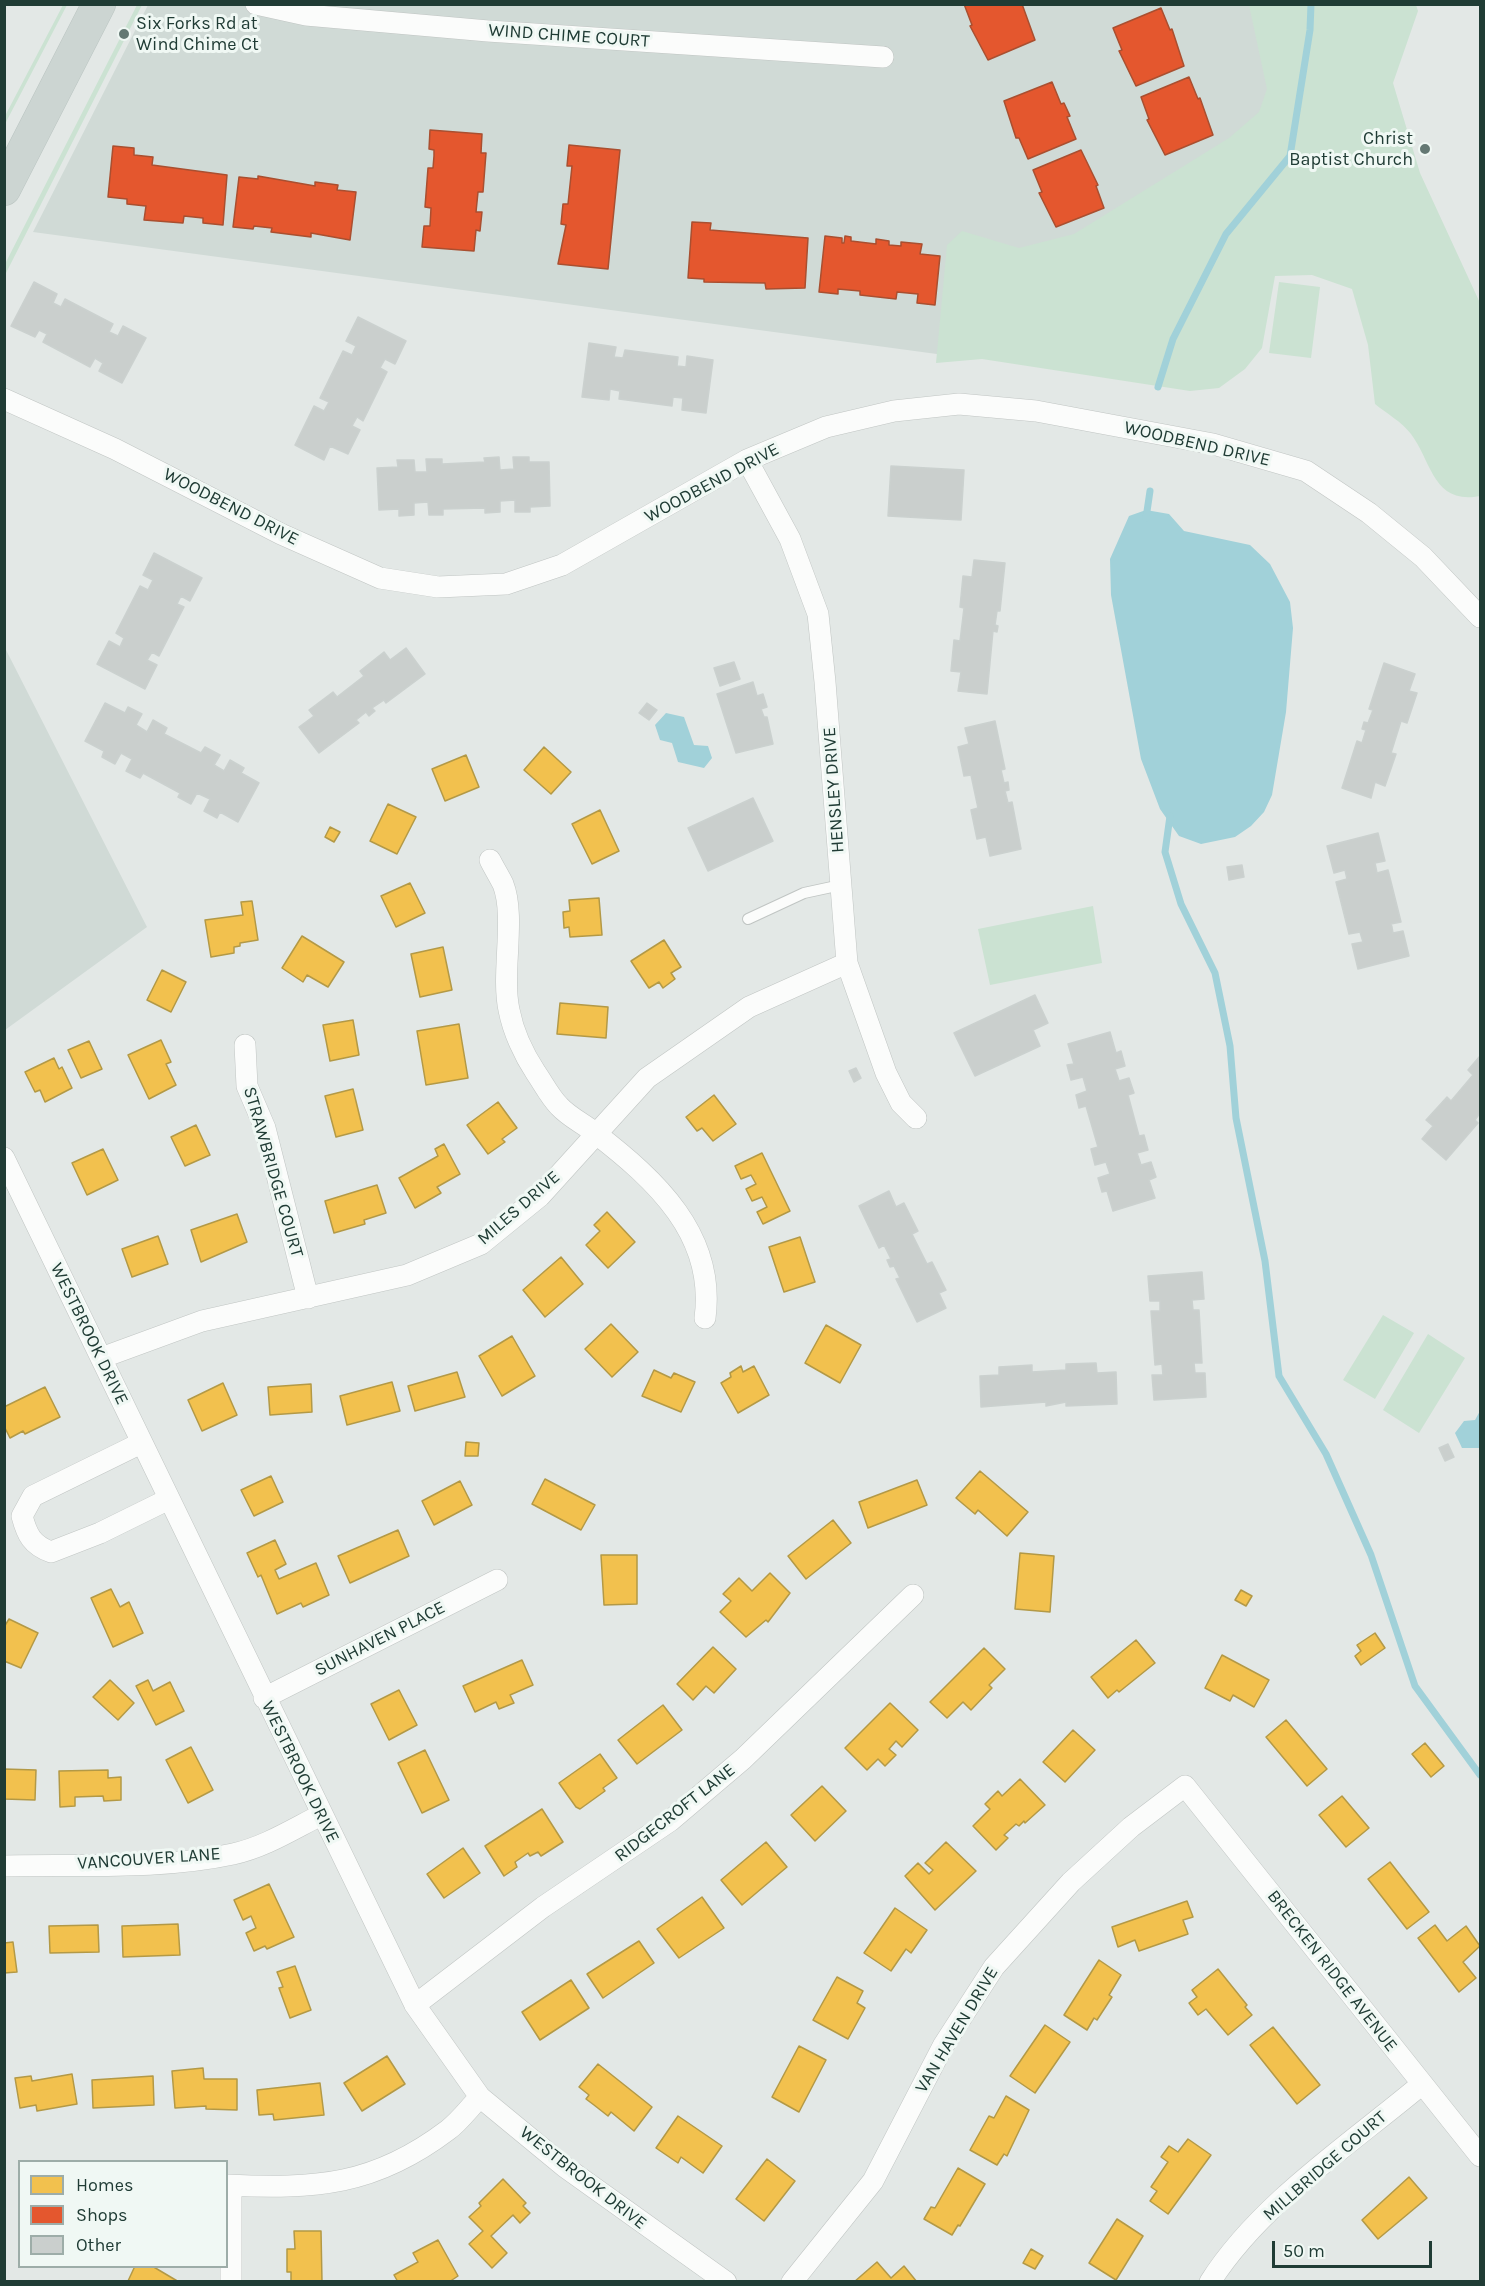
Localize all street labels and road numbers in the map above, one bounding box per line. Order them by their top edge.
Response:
street label: WIND CHIME COURT [488,20,650,52]
street label: WOODBEND DRIVE [1122,417,1272,471]
street label: WOODBEND DRIVE [641,438,783,528]
street label: WOODBEND DRIVE [160,464,302,550]
street label: HENSLEY DRIVE [819,726,849,854]
street label: STRAWBRIDGE COURT [238,1084,308,1260]
street label: MILES DRIVE [473,1166,565,1250]
street label: WESTBROOK DRIVE [45,1260,133,1408]
street label: SUNHAVEN PLACE [311,1597,449,1681]
street label: WESTBROOK DRIVE [256,1698,344,1846]
street label: RIDGECROFT LANE [610,1759,740,1867]
street label: VANCOUVER LANE [77,1843,221,1875]
street label: BRECKEN RIDGE AVENUE [1262,1886,1402,2056]
street label: VAN HAVEN DRIVE [911,1963,1003,2097]
street label: MILLBRIDGE COURT [1259,2106,1391,2226]
street label: WESTBROOK DRIVE [515,2122,651,2234]

